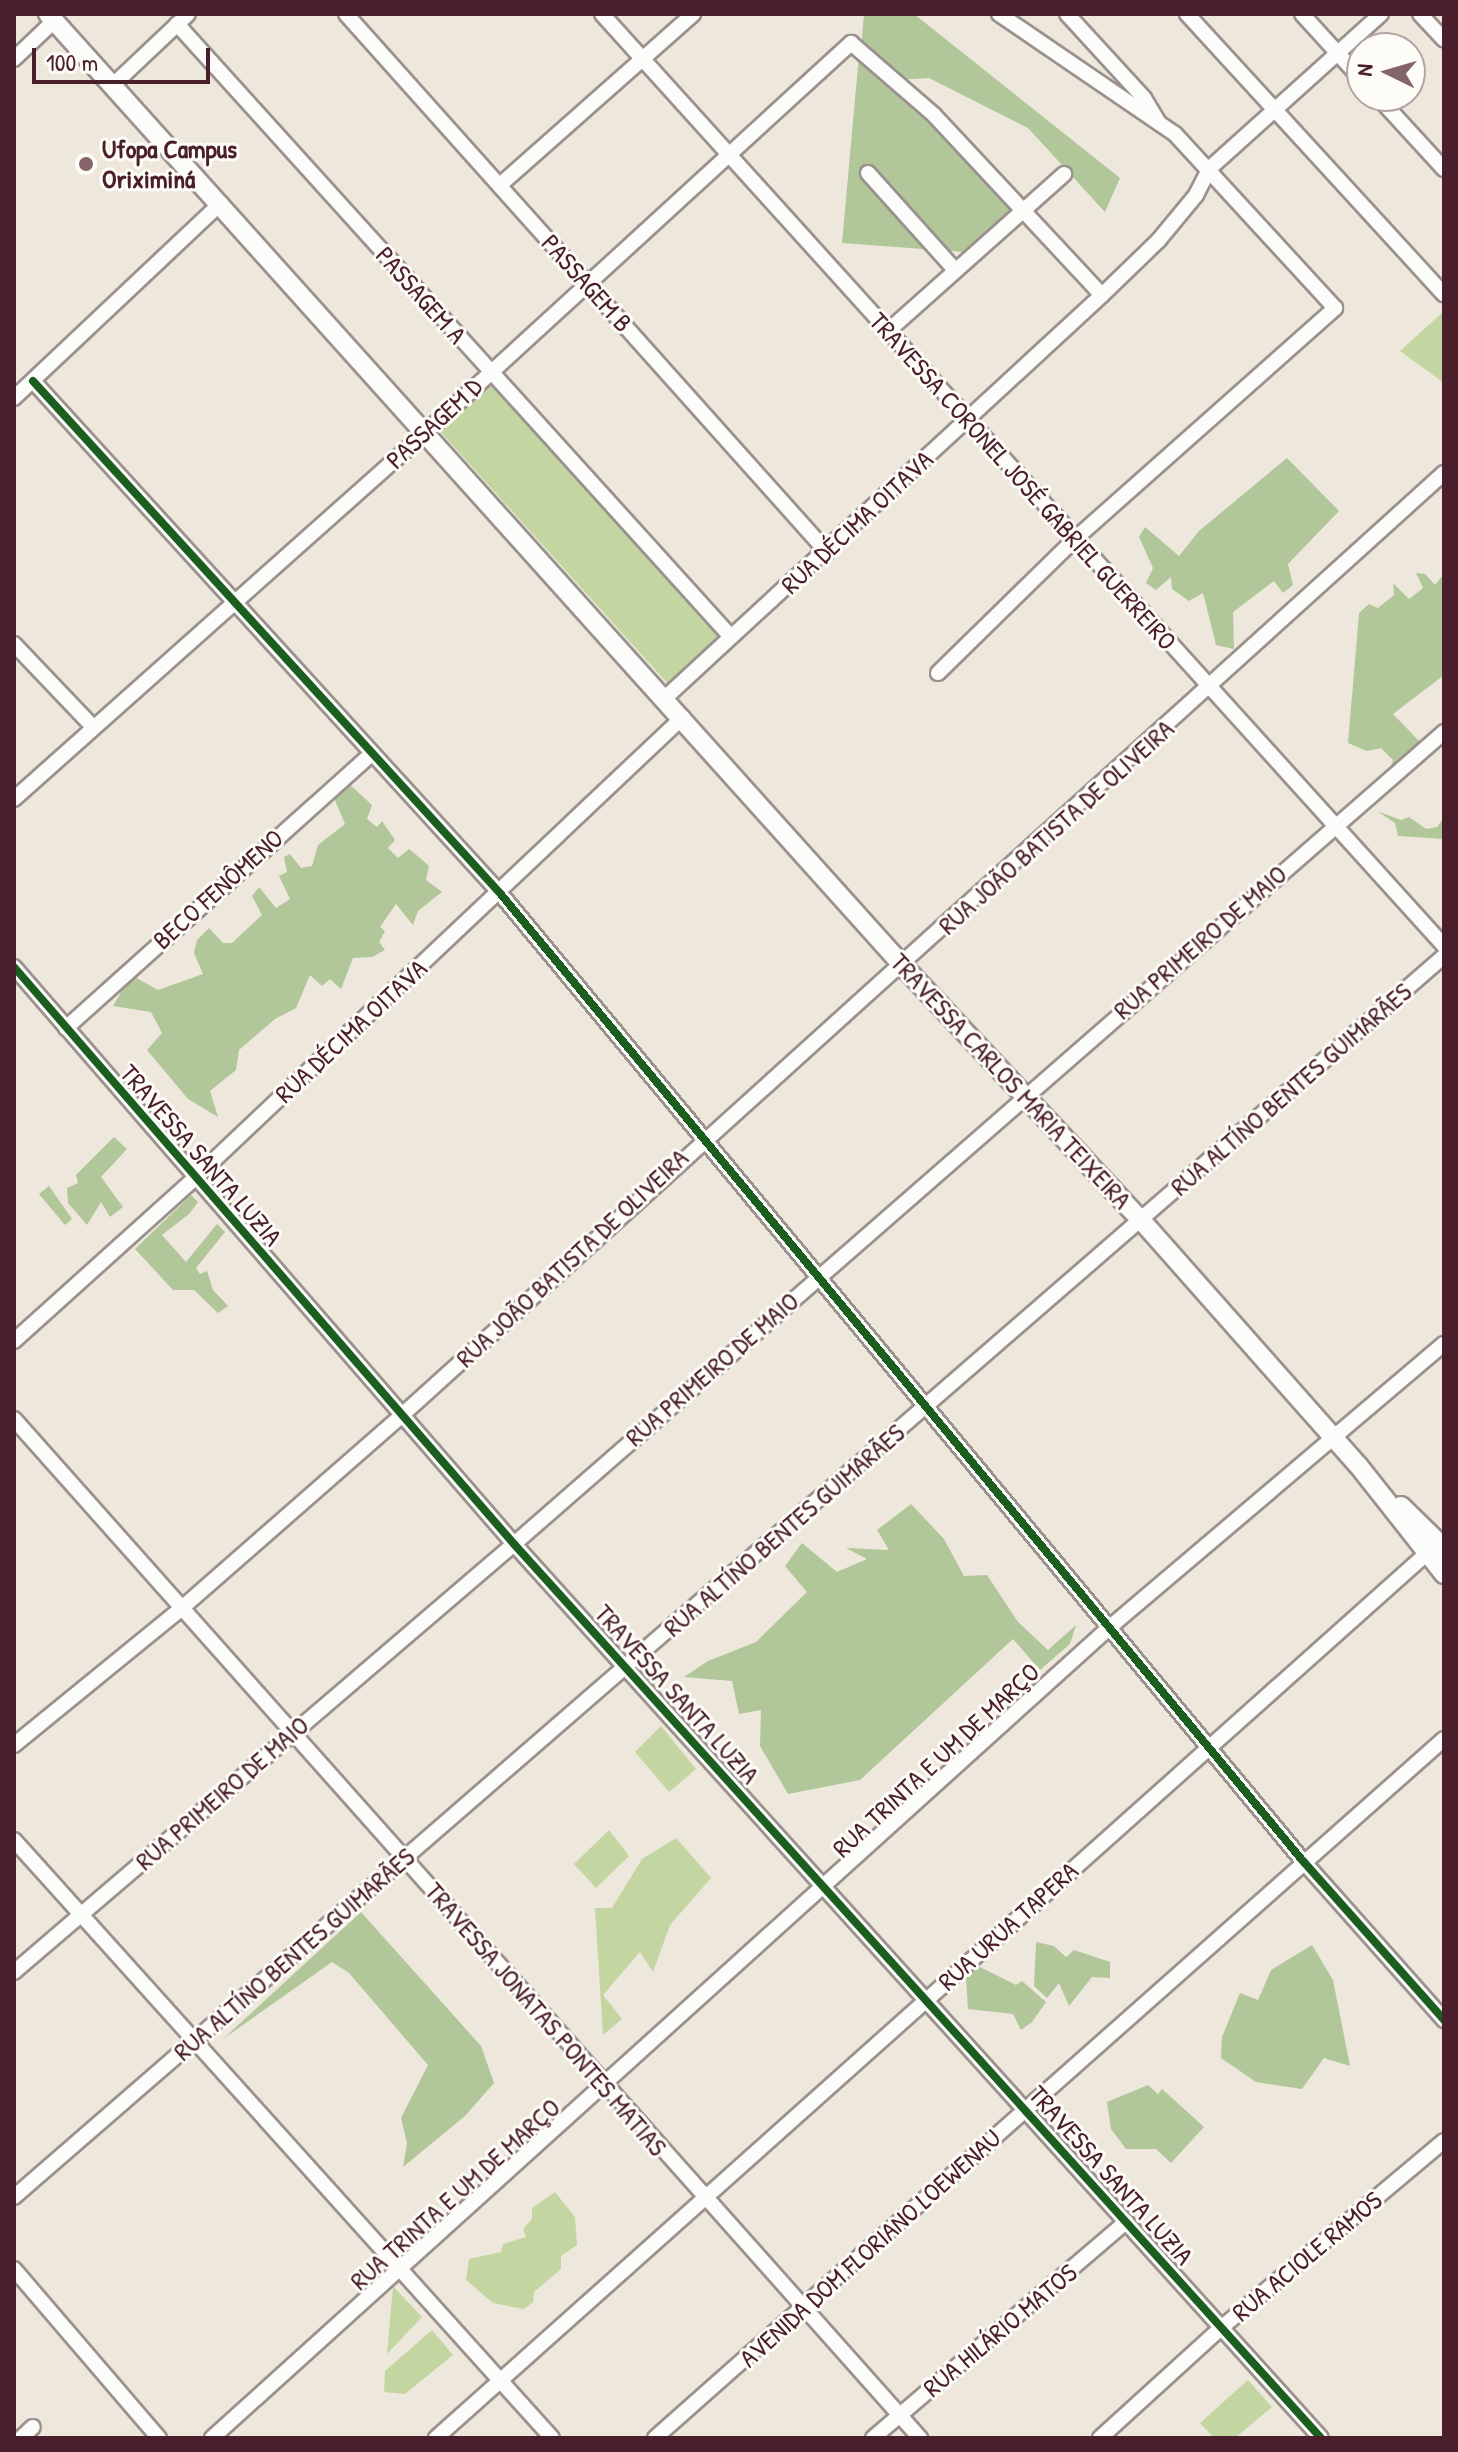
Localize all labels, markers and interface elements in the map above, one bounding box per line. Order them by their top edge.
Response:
scale bar [36,32,214,82]
north arrow [1346,32,1426,112]
text: 100 m [46,46,98,78]
text: N [1349,63,1380,77]
place label: Ufopa Campus Oriximiná [102,133,237,194]
marker: Ufopa Campus Oriximiná [77,155,95,173]
street label: PASSAGEM B [535,228,639,338]
street label: PASSAGEM A [369,240,473,350]
street label: TRAVESSA CORONEL JOSÉ GABRIEL GUERREIRO [863,306,1183,656]
street label: PASSAGEM D [380,371,488,475]
street label: RUA DÉCIMA OITAVA [775,444,939,600]
street label: RUA JOÃO BATISTA DE OLIVEIRA [932,713,1180,941]
street label: BECO FENÔMENO [147,822,289,956]
street label: RUA PRIMEIRO DE MAIO [1107,858,1293,1026]
street label: TRAVESSA CARLOS MARIA TEIXEIRA [884,947,1138,1215]
street label: RUA DÉCIMA OITAVA [269,953,433,1109]
street label: RUA ALTÍNO BENTES GUIMARÃES [1164,976,1418,1202]
street label: TRAVESSA SANTA LUZIA [114,1058,288,1252]
street label: RUA JOÃO BATISTA DE OLIVEIRA [450,1142,694,1374]
street label: RUA PRIMEIRO DE MAIO [619,1285,805,1453]
street label: RUA ALTÍNO BENTES GUIMARÃES [657,1417,911,1643]
street label: TRAVESSA SANTA LUZIA [588,1598,766,1790]
street label: RUA TRINTA E UM DE MARÇO [826,1656,1046,1864]
street label: RUA PRIMEIRO DE MAIO [129,1709,315,1877]
street label: RUA ALTÍNO BENTES GUIMARÃES [167,1841,421,2067]
street label: RUA URUA TAPERA [932,1855,1084,1997]
street label: TRAVESSA JONATAS PONTES MATIAS [419,1876,673,2162]
street label: TRAVESSA SANTA LUZIA [1022,2079,1200,2271]
street label: RUA TRINTA E UM DE MARÇO [344,2092,566,2296]
street label: AVENIDA DOM FLORIANO LOEWENAU [733,2122,1007,2374]
street label: RUA ACIOLE RAMOS [1226,2184,1388,2328]
street label: RUA HILÁRIO MATOS [917,2257,1083,2403]

